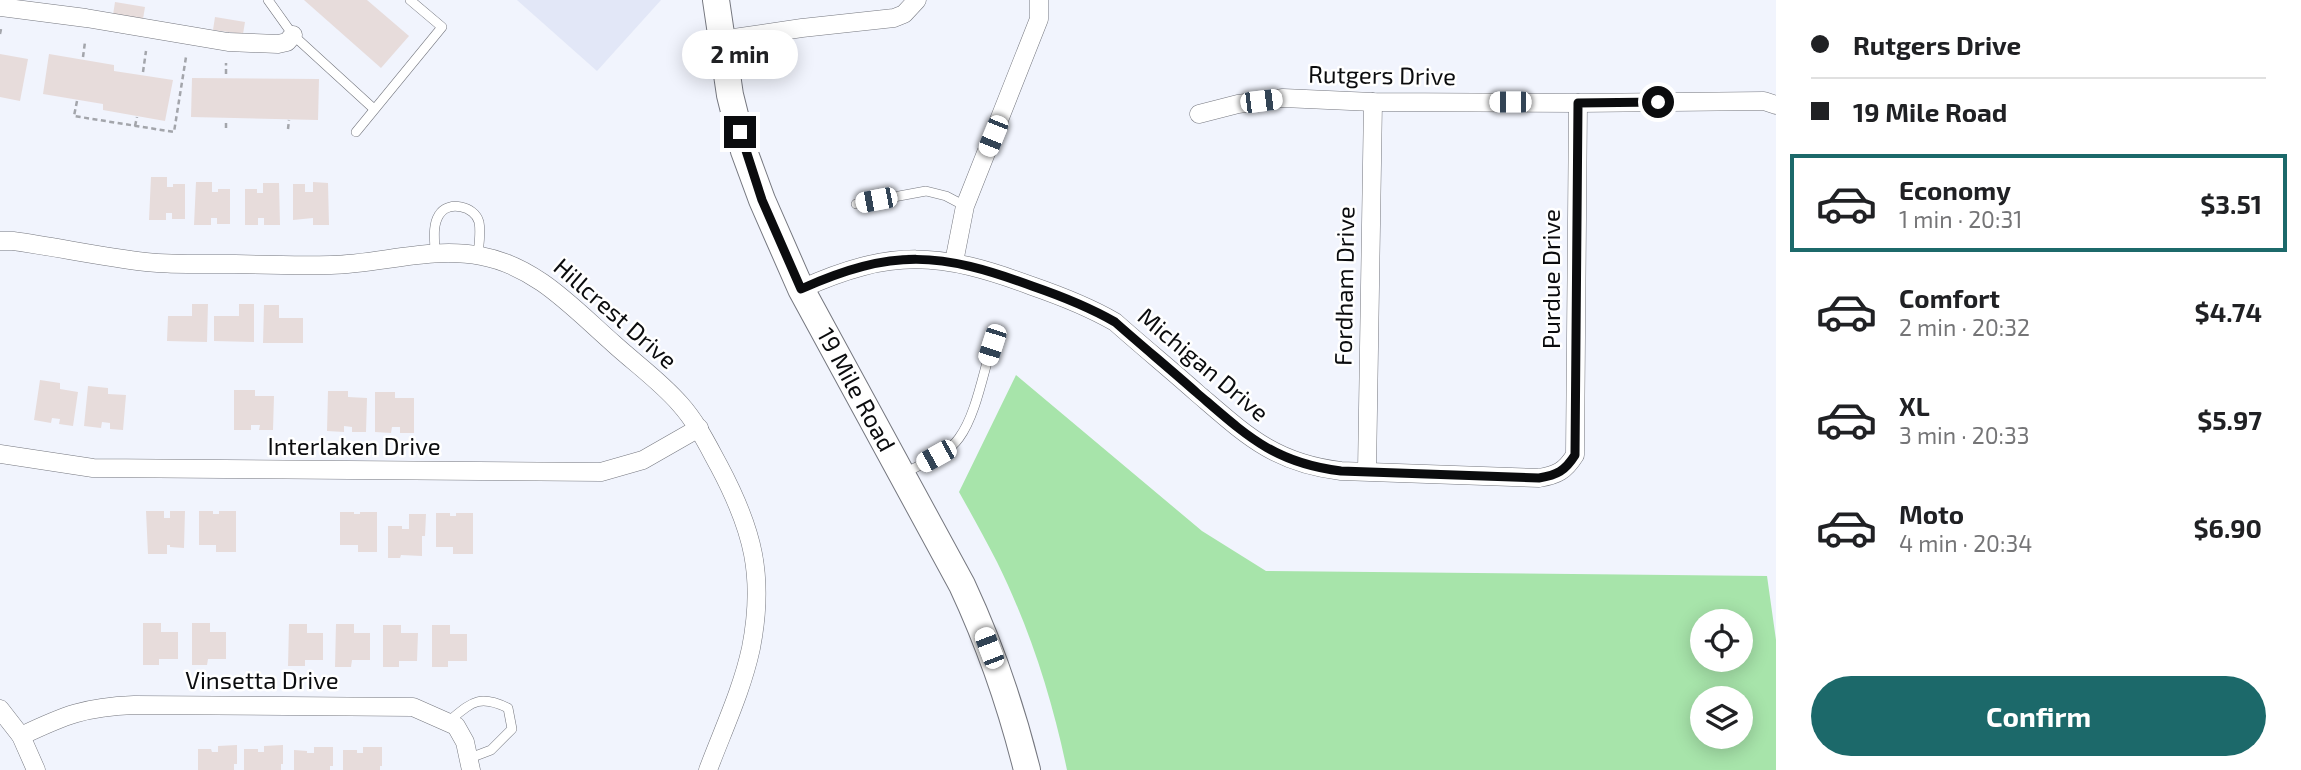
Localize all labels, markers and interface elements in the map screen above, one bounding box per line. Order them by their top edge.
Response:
text: Rutgers Drive [1853,29,2021,60]
callout: 2 min [682,31,798,80]
text: 2 min [711,40,769,68]
street label: Rutgers Drive [1308,59,1456,90]
route start [1642,86,1674,118]
car [1239,88,1284,114]
car [1490,92,1532,113]
text: 19 Mile Road [1853,96,2007,127]
car [976,113,1011,159]
route end [724,116,756,148]
icon: car [1815,172,1878,235]
text: Economy [1899,174,2011,205]
car [854,186,899,214]
text: $3.51 [2200,188,2262,219]
text: 1 min · 20:31 [1899,205,2022,233]
street label: Fordham Drive [1328,206,1359,366]
street label: Purdue Drive [1536,209,1565,349]
street label: Hillcrest Drive [548,251,684,374]
icon: car [1815,280,1878,343]
text: Comfort [1899,282,2000,313]
text: $4.74 [2195,296,2262,327]
street label: Michigan Drive [1133,301,1275,427]
text: 2 min · 20:32 [1899,313,2030,341]
street label: 19 Mile Road [812,322,903,456]
car [976,322,1009,368]
icon: car [1815,388,1878,451]
text: XL [1899,390,1930,421]
text: $5.97 [2197,404,2262,435]
text: 3 min · 20:33 [1899,421,2030,449]
street label: Interlaken Drive [267,431,441,460]
car [913,437,960,475]
icon: car [1815,496,1878,559]
text: Moto [1899,498,1964,529]
text: $6.90 [2193,512,2262,543]
text: 4 min · 20:34 [1899,529,2032,557]
map controls [1690,609,1753,749]
button: locate [1690,609,1753,672]
car [972,625,1007,671]
street label: Vinsetta Drive [185,665,339,694]
button: Confirm [1811,676,2266,756]
button: layers [1690,686,1753,749]

